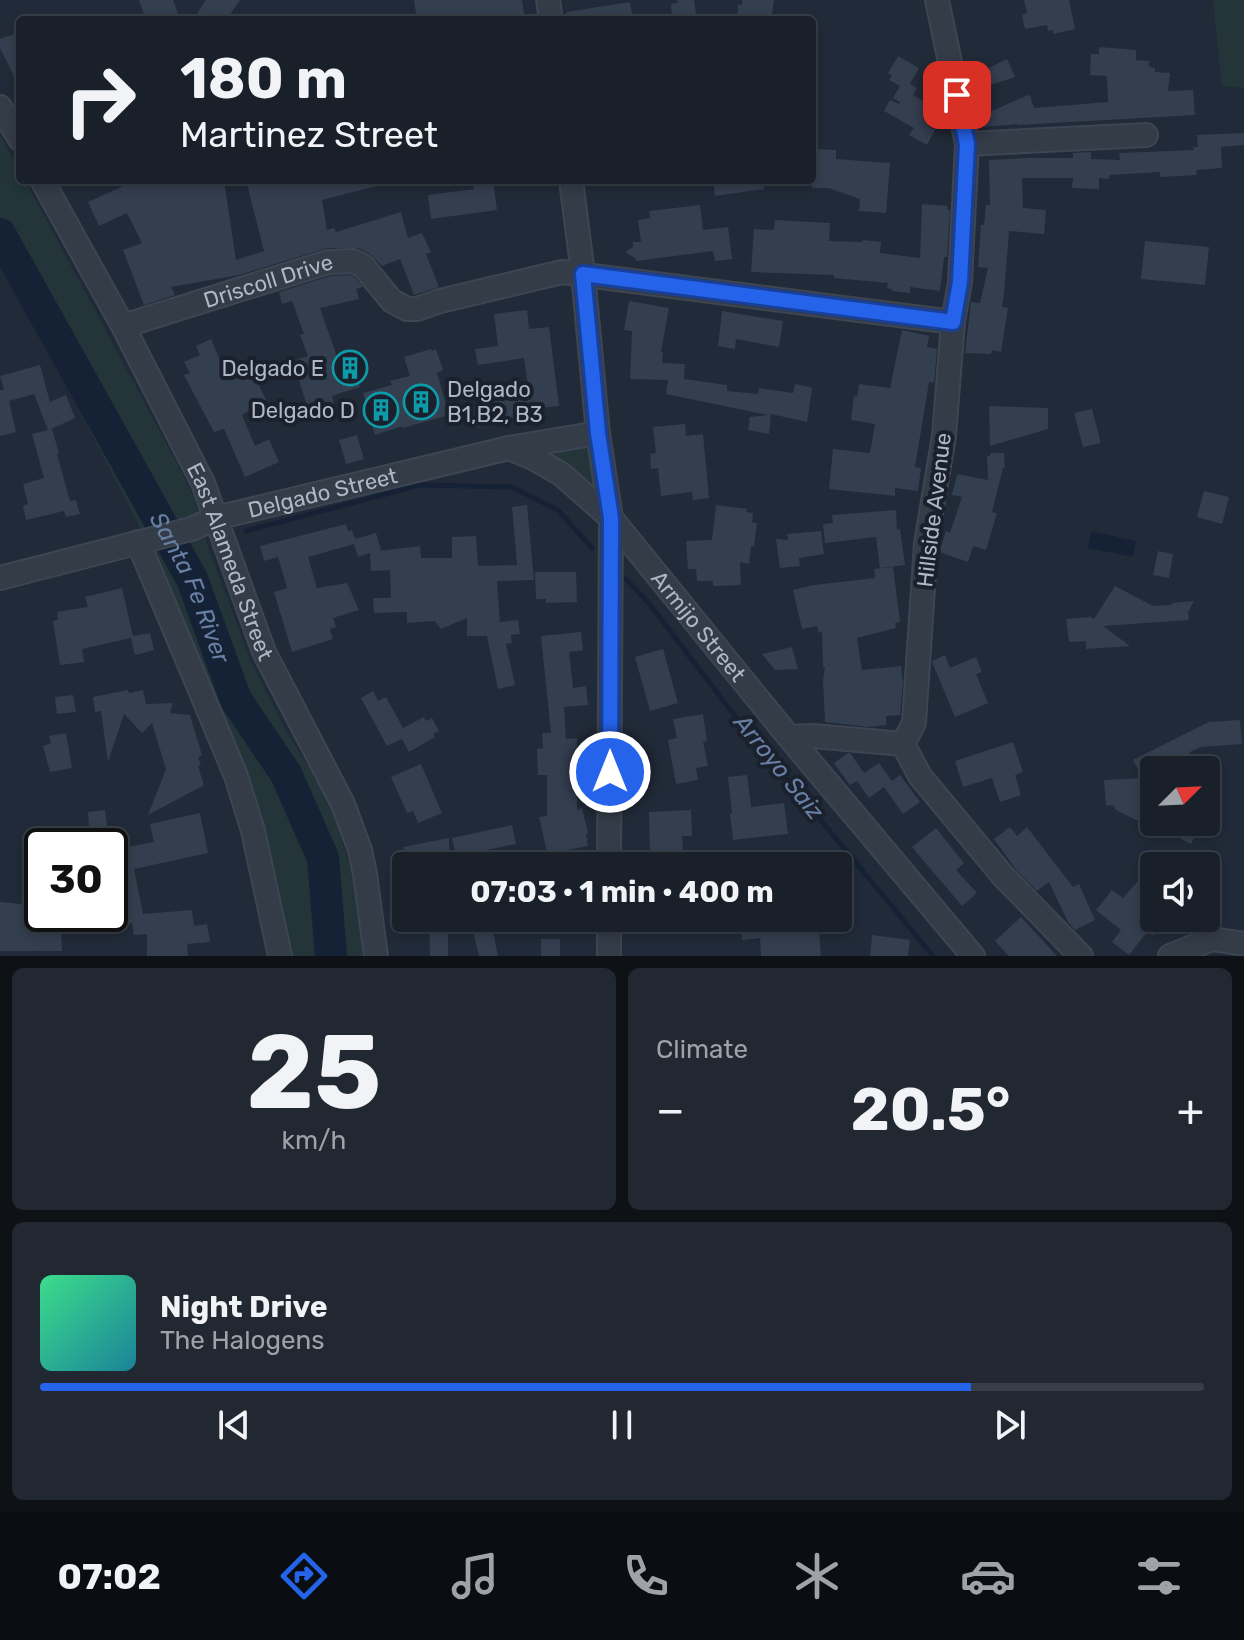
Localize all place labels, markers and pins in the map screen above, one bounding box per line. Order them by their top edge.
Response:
pin [923,61,991,129]
building icon: Delgado E [331,349,369,387]
place label: Delgado E [221,355,324,382]
place label: Delgado B1,B2, B3 [447,376,543,428]
building icon: Delgado B1,B2, B3 [402,383,440,421]
building icon: Delgado D [362,391,400,429]
place label: Delgado D [251,397,355,424]

